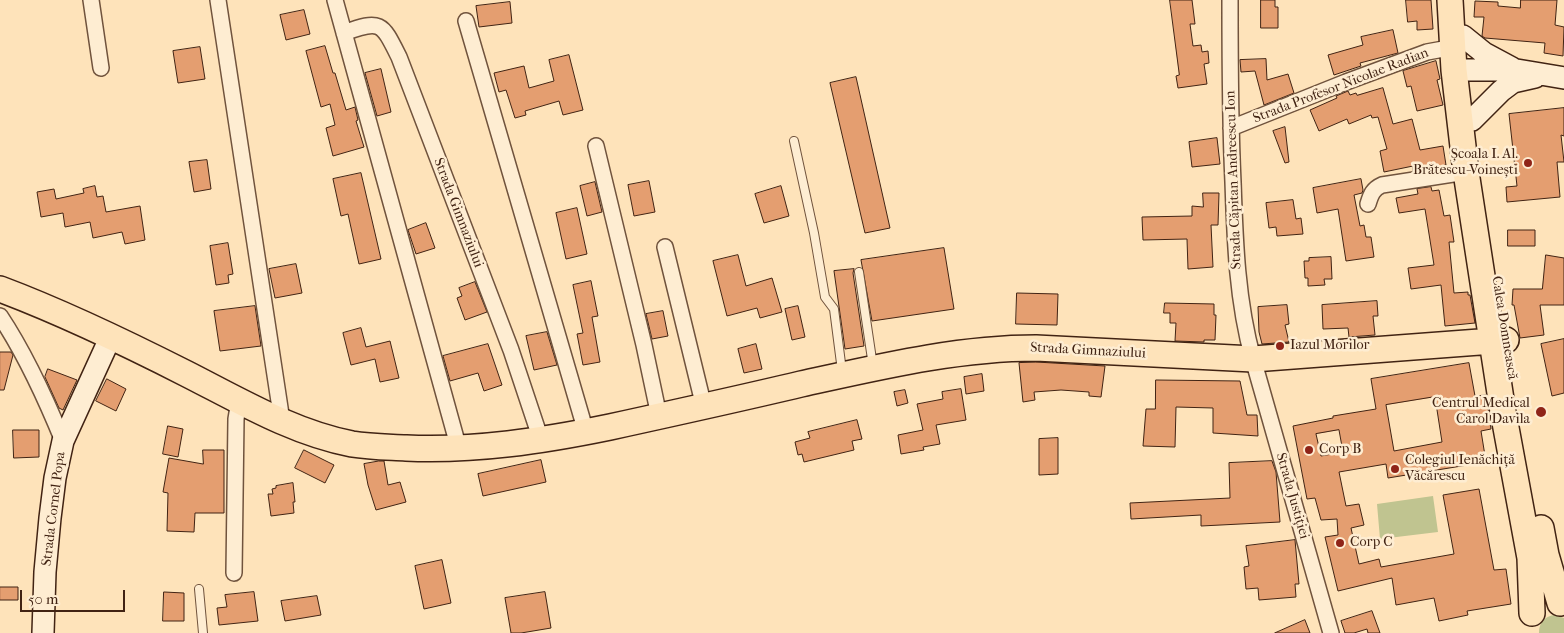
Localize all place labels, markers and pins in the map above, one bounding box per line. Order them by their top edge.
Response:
place label: Școala I. Al. Brătescu-Voinești [1413,147,1518,180]
marker: Școala I. Al. Brătescu-Voinești [1522,157,1534,169]
place label: Iazul Morilor [1290,338,1369,354]
marker: Iazul Morilor [1274,340,1286,352]
place label: Centrul Medical Carol Davila [1432,396,1530,428]
marker: Centrul Medical Carol Davila [1534,405,1548,419]
place label: Corp B [1319,442,1361,458]
marker: Corp B [1303,444,1315,456]
place label: Colegiul Ienăchiță Văcărescu [1405,453,1515,486]
marker: Colegiul Ienăchiță Văcărescu [1389,463,1401,475]
place label: Corp C [1350,535,1393,551]
marker: Corp C [1334,537,1346,549]

